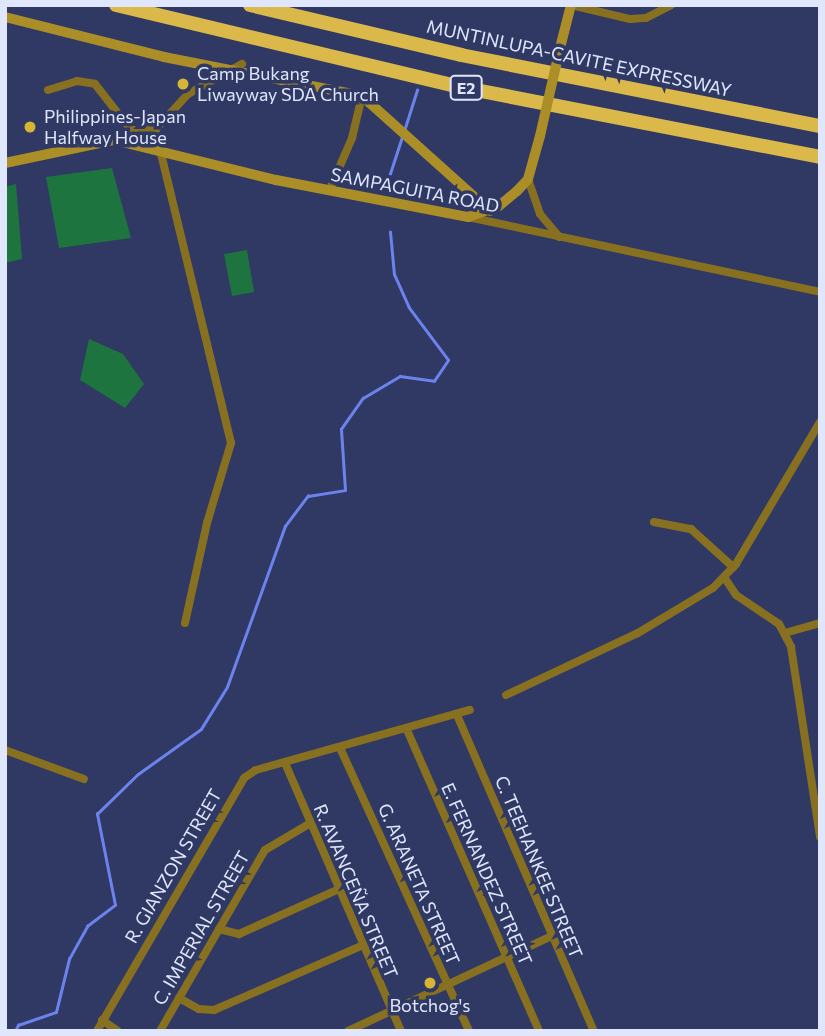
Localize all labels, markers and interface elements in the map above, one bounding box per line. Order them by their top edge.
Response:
street label: MUNTINLUPA-CAVITE EXPRESSWAY [425,15,733,101]
place label: Camp Bukang Liwayway SDA Church [197,63,379,106]
marker: Camp Bukang Liwayway SDA Church [175,76,191,92]
road number: E2 [448,76,484,100]
place label: Philippines-Japan Halfway House [44,106,186,148]
marker: Philippines-Japan Halfway House [22,119,38,135]
street label: SAMPAGUITA ROAD [329,163,501,217]
street label: C. TEEHANKEE STREET [491,773,587,961]
street label: E. FERNANDEZ STREET [437,779,537,969]
street label: R. GIANZON STREET [120,785,226,947]
street label: G. ARANETA STREET [374,800,464,968]
street label: R. AVANCEÑA STREET [309,801,403,981]
street label: C. IMPERIAL STREET [148,847,254,1009]
marker: Botchog's [422,975,438,991]
place label: Botchog's [389,994,471,1016]

